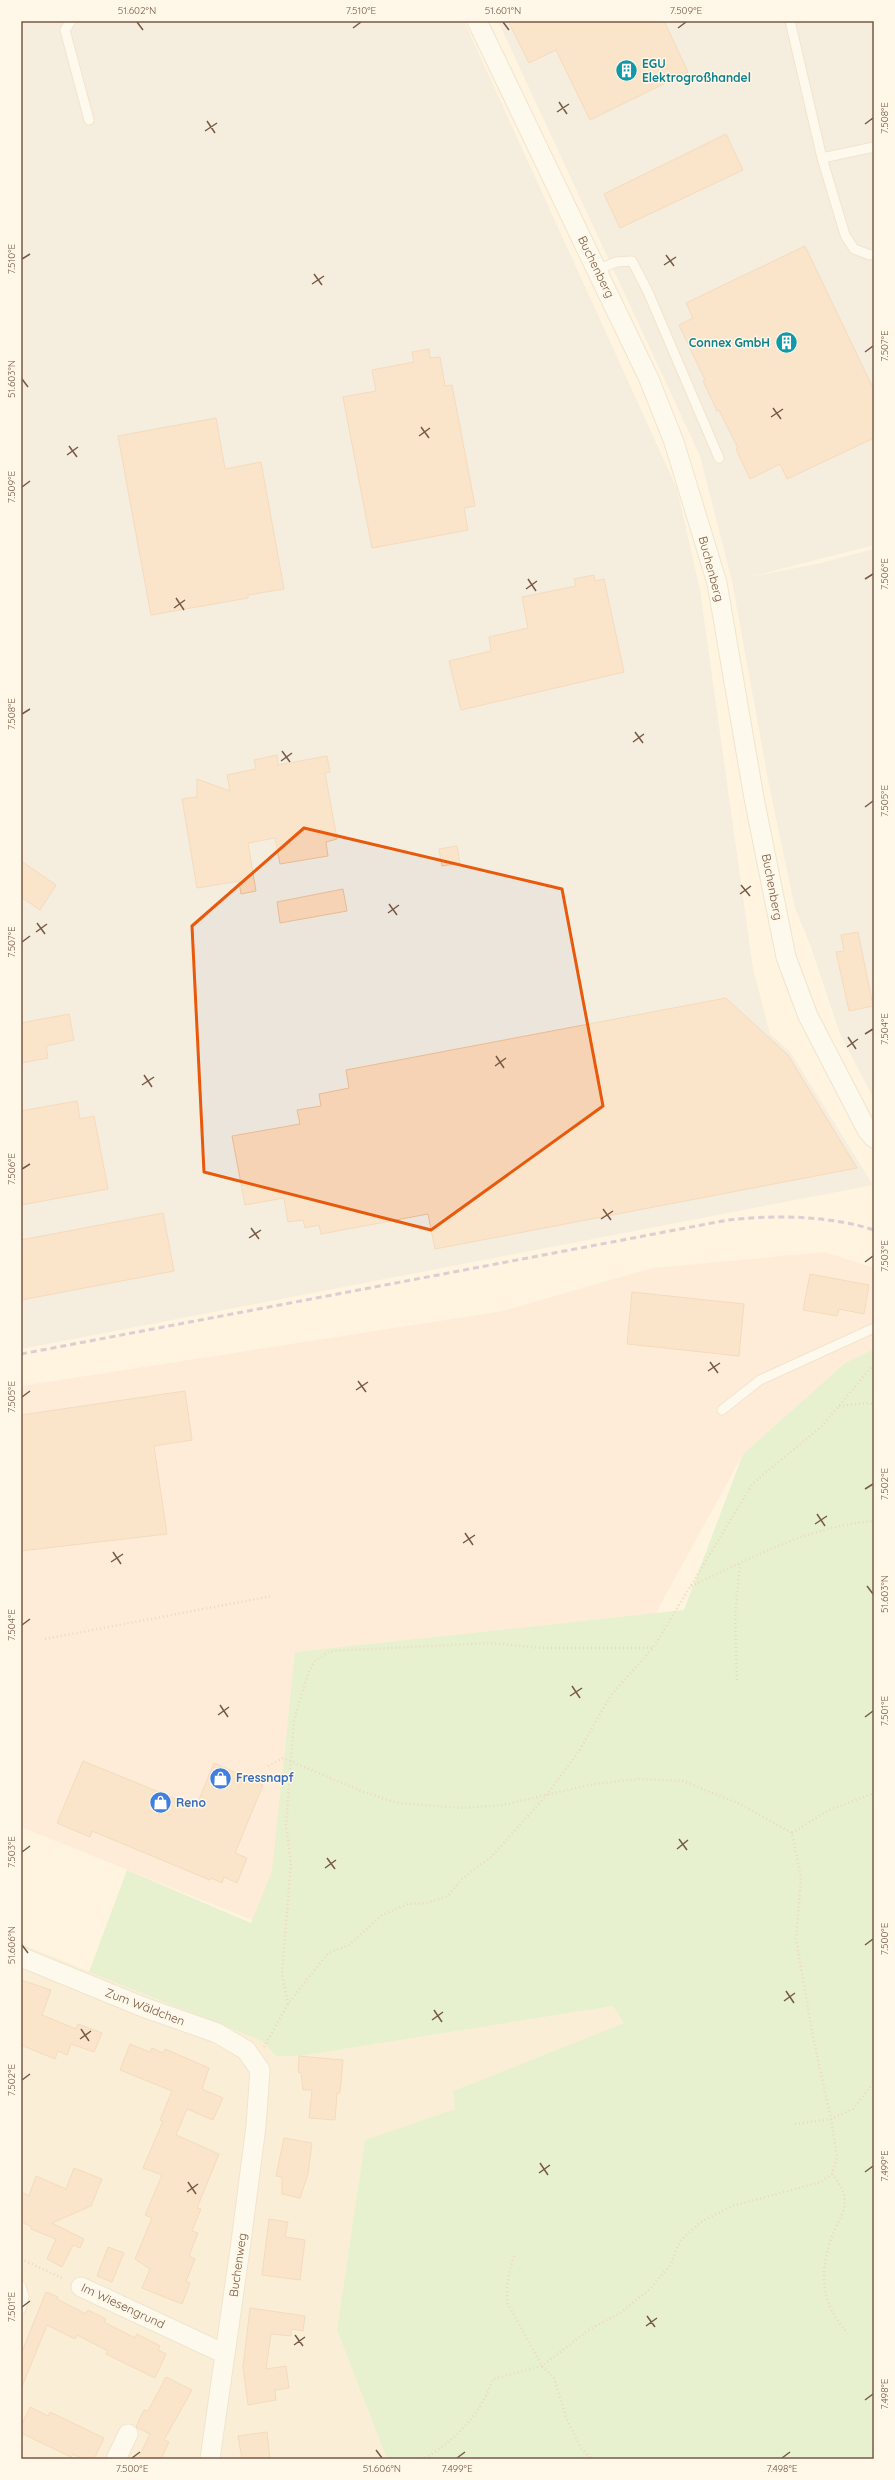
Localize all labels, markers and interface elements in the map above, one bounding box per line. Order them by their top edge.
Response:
text: 51.602°N [118,4,156,17]
text: 7.510°E [346,4,377,17]
text: 51.601°N [485,4,521,17]
text: 7.509°E [670,4,702,17]
place label: EGU Elektrogroßhandel [642,56,751,85]
building icon: EGU Elektrogroßhandel [614,58,640,84]
text: 7.508°E [878,102,891,134]
street label: Buchenberg [575,233,618,300]
text: 7.510°E [5,243,18,274]
building icon: Connex GmbH [773,330,799,356]
text: 7.507°E [878,330,891,362]
place label: Connex GmbH [689,335,770,350]
text: 51.603°N [5,360,18,398]
text: 7.509°E [5,471,18,503]
street label: Buchenberg [696,534,727,603]
text: 7.506°E [878,558,891,590]
text: 7.508°E [5,698,18,730]
text: 7.505°E [878,785,891,817]
street label: Buchenberg [759,852,786,921]
text: 7.507°E [5,926,18,958]
text: 7.504°E [878,1013,891,1045]
text: 7.506°E [5,1153,18,1185]
text: 7.503°E [878,1240,891,1272]
text: 7.505°E [5,1381,18,1413]
text: 7.502°E [878,1468,891,1500]
text: 51.603°N [878,1575,891,1613]
text: 7.504°E [5,1609,18,1641]
text: 7.501°E [878,1695,891,1726]
shop icon: Fressnapf [207,1765,233,1791]
place label: Fressnapf [236,1770,294,1785]
shop icon: Reno [147,1790,173,1816]
place label: Reno [176,1795,206,1810]
text: 7.503°E [5,1836,18,1868]
text: 7.500°E [878,1922,891,1955]
text: 51.606°N [5,1926,18,1964]
street label: Zum Wäldchen [103,1984,187,2029]
text: 7.502°E [5,2064,18,2096]
text: 7.499°E [878,2150,891,2182]
street label: Buchenweg [226,2232,249,2298]
street label: Im Wiesengrund [79,2280,167,2332]
text: 7.501°E [5,2291,18,2322]
text: 7.498°E [878,2378,891,2410]
text: 7.500°E [116,2462,149,2475]
text: 51.606°N [363,2462,401,2475]
text: 7.499°E [441,2462,473,2475]
text: 7.498°E [766,2462,798,2475]

